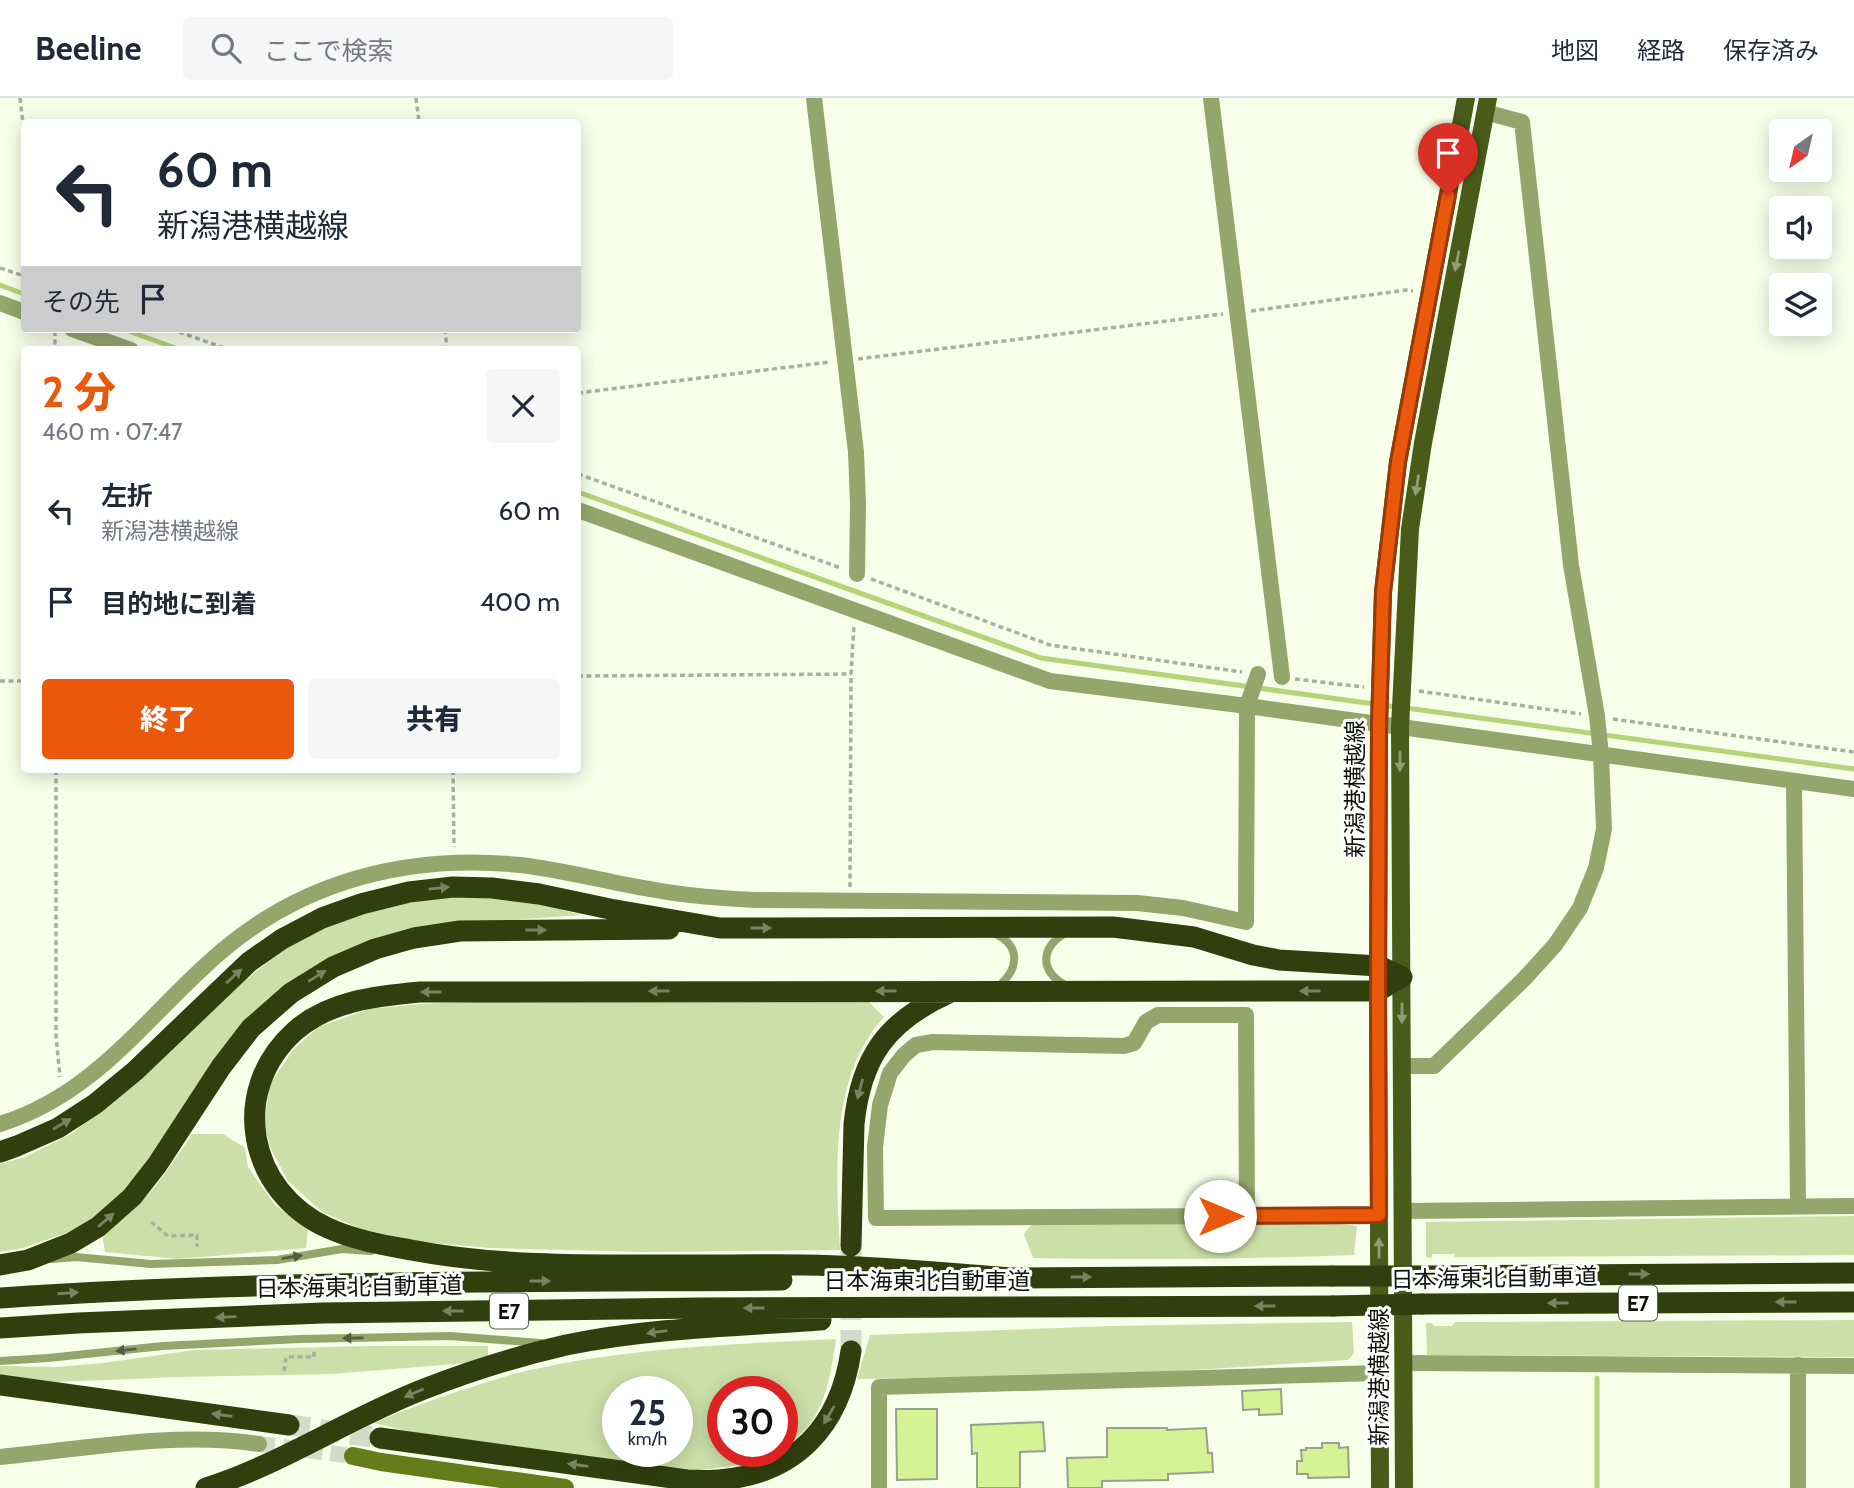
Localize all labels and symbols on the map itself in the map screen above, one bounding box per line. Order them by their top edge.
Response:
north arrow [1769,119,1832,182]
pin [1418,123,1478,195]
one-way arrow [1451,250,1462,272]
one-way arrow [1411,474,1422,496]
street label: 新潟港横越線 [1341,720,1369,858]
one-way arrow [1394,750,1406,772]
one-way arrow [428,883,450,894]
one-way arrow [750,922,772,934]
one-way arrow [526,924,548,936]
one-way arrow [225,968,243,984]
one-way arrow [308,970,327,983]
one-way arrow [647,985,669,997]
one-way arrow [875,985,897,997]
one-way arrow [1298,985,1320,996]
one-way arrow [420,986,442,998]
one-way arrow [1396,1002,1408,1024]
one-way arrow [854,1078,865,1100]
one-way arrow [53,1118,72,1131]
position arrow [1183,1179,1257,1253]
one-way arrow [98,1213,115,1228]
one-way arrow [1373,1237,1385,1259]
one-way arrow [281,1251,303,1262]
street label: 日本海東北自動車道 [1390,1262,1598,1294]
street label: 日本海東北自動車道 [824,1267,1031,1295]
one-way arrow [1628,1269,1650,1280]
street label: 日本海東北自動車道 [255,1271,463,1303]
one-way arrow [1070,1271,1092,1283]
one-way arrow [530,1275,552,1287]
road number: E7 [1619,1286,1657,1320]
one-way arrow [57,1288,79,1299]
road number: E7 [490,1294,528,1328]
one-way arrow [1775,1296,1797,1308]
one-way arrow [1547,1297,1569,1309]
one-way arrow [1254,1300,1276,1312]
one-way arrow [743,1302,765,1314]
one-way arrow [442,1305,464,1317]
street label: 新潟港横越線 [1365,1308,1393,1446]
one-way arrow [215,1311,237,1322]
one-way arrow [646,1327,668,1338]
one-way arrow [342,1332,364,1344]
one-way arrow [115,1345,137,1356]
speed limit sign: 30 [707,1376,798,1467]
one-way arrow [403,1388,424,1399]
one-way arrow [823,1405,835,1424]
one-way arrow [211,1410,233,1421]
one-way arrow [567,1460,589,1471]

